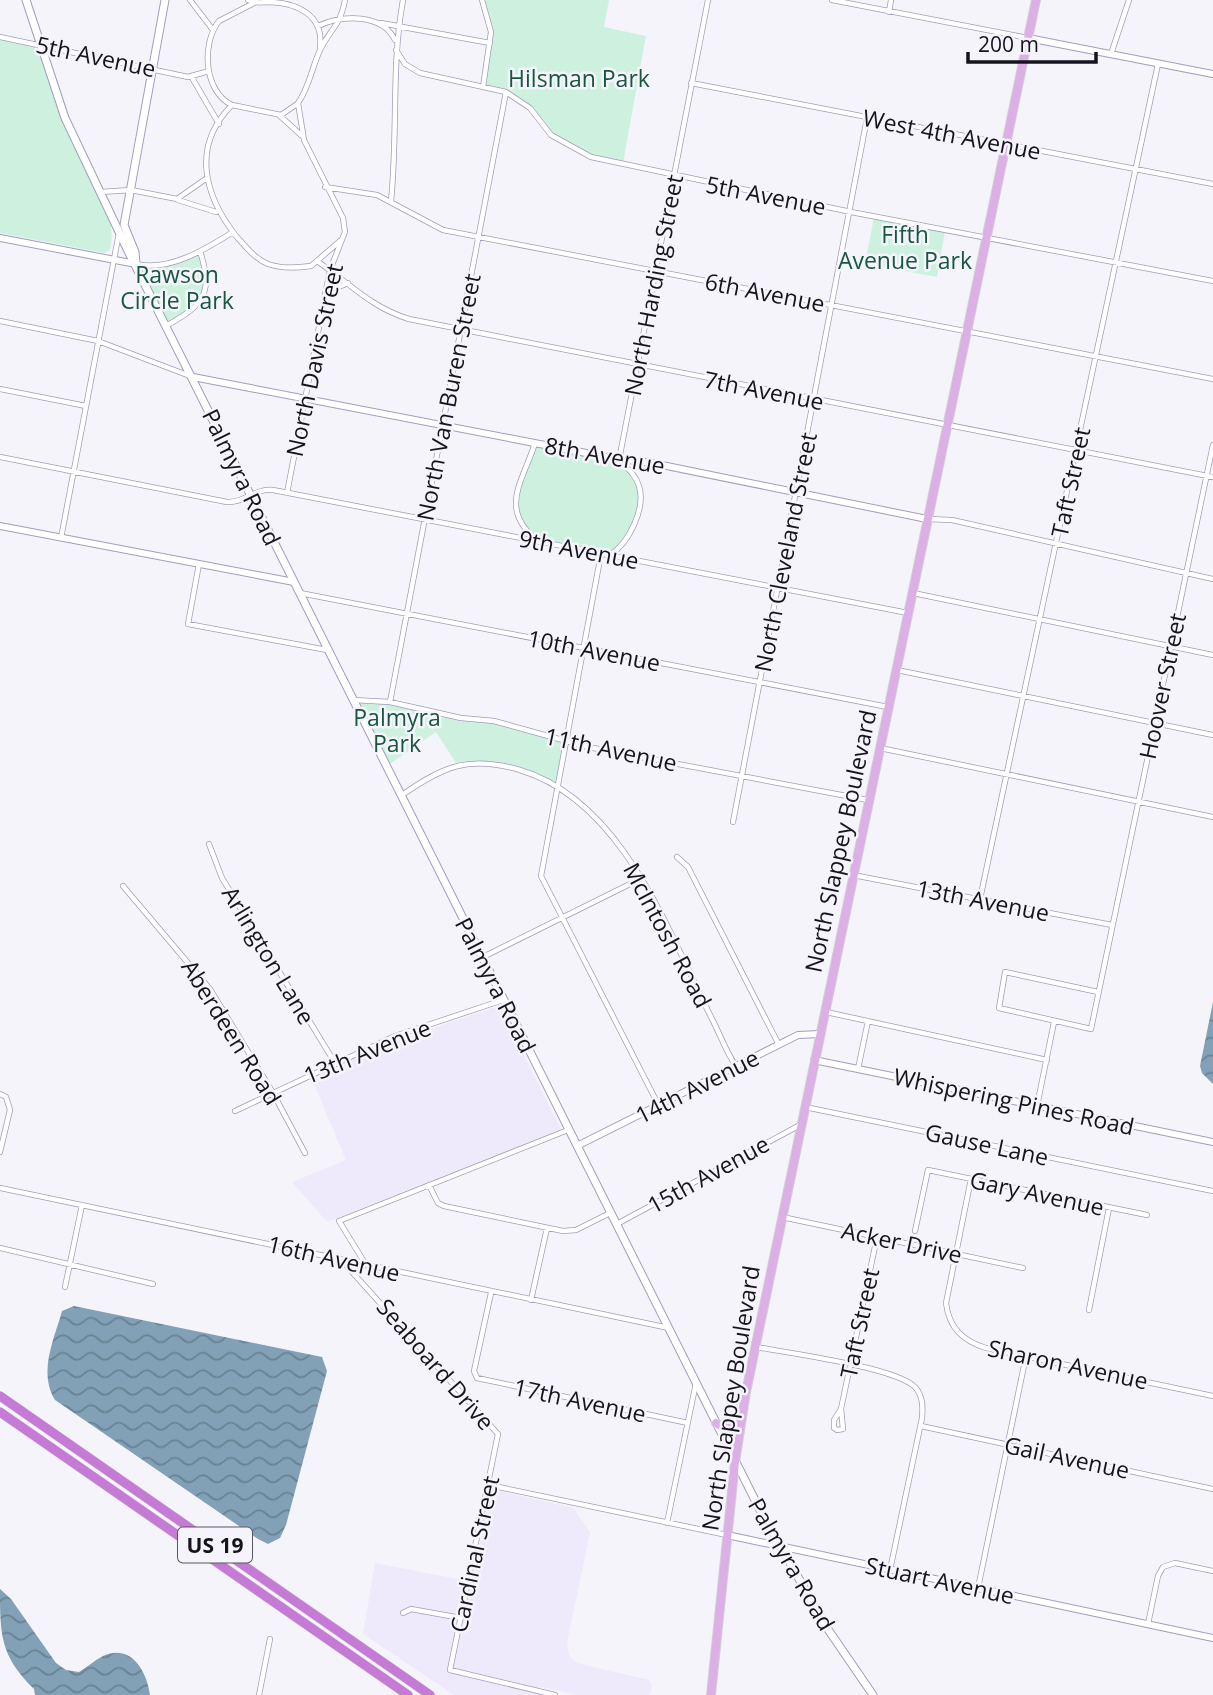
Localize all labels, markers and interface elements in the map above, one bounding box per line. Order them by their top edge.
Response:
scale bar [968,21,1096,65]
street label: 5th Avenue [33,28,159,84]
text: 200 m [978,30,1039,58]
park label: Hilsman Park [508,62,650,94]
street label: West 4th Avenue [860,101,1044,167]
street label: 5th Avenue [703,168,829,222]
street label: North Harding Street [616,172,690,398]
park label: Fifth Avenue Park [838,218,972,276]
park label: Rawson Circle Park [120,258,234,316]
street label: North Davis Street [278,260,350,460]
street label: 6th Avenue [702,265,828,319]
street label: North Van Buren Street [408,271,488,523]
street label: 7th Avenue [701,363,827,417]
street label: Palmyra Road [195,403,289,551]
street label: Taft Street [1043,424,1097,540]
street label: 8th Avenue [542,429,668,481]
street label: North Cleveland Street [746,429,824,675]
street label: 9th Avenue [516,522,642,576]
street label: Hoover Street [1131,610,1193,762]
street label: 10th Avenue [525,621,663,679]
park label: Palmyra Park [353,701,441,759]
street label: North Slappey Boulevard [797,707,883,975]
street label: 11th Avenue [542,719,680,779]
street label: McIntosh Road [616,857,720,1013]
street label: 13th Avenue [914,871,1052,929]
street label: Arlington Lane [215,880,323,1030]
street label: Palmyra Road [448,912,544,1058]
street label: Aberdeen Road [175,953,289,1111]
street label: 13th Avenue [299,1011,435,1091]
street label: 14th Avenue [630,1041,764,1131]
street label: Whispering Pines Road [891,1060,1137,1142]
street label: Gause Lane [922,1115,1052,1173]
street label: 15th Avenue [641,1127,775,1221]
street label: Gary Avenue [967,1163,1107,1223]
street label: Acker Drive [839,1214,965,1270]
street label: 16th Avenue [265,1227,403,1289]
street label: North Slappey Boulevard [693,1263,767,1533]
street label: Taft Street [832,1265,886,1381]
street label: Seaboard Drive [370,1291,502,1437]
street label: Sharon Avenue [985,1331,1151,1397]
street label: 17th Avenue [511,1370,649,1430]
street label: Gail Avenue [1001,1428,1133,1486]
street label: Cardinal Street [442,1473,506,1635]
street label: Palmyra Road [741,1492,843,1636]
road number: US 19 [178,1528,252,1562]
street label: Stuart Avenue [863,1549,1017,1611]

